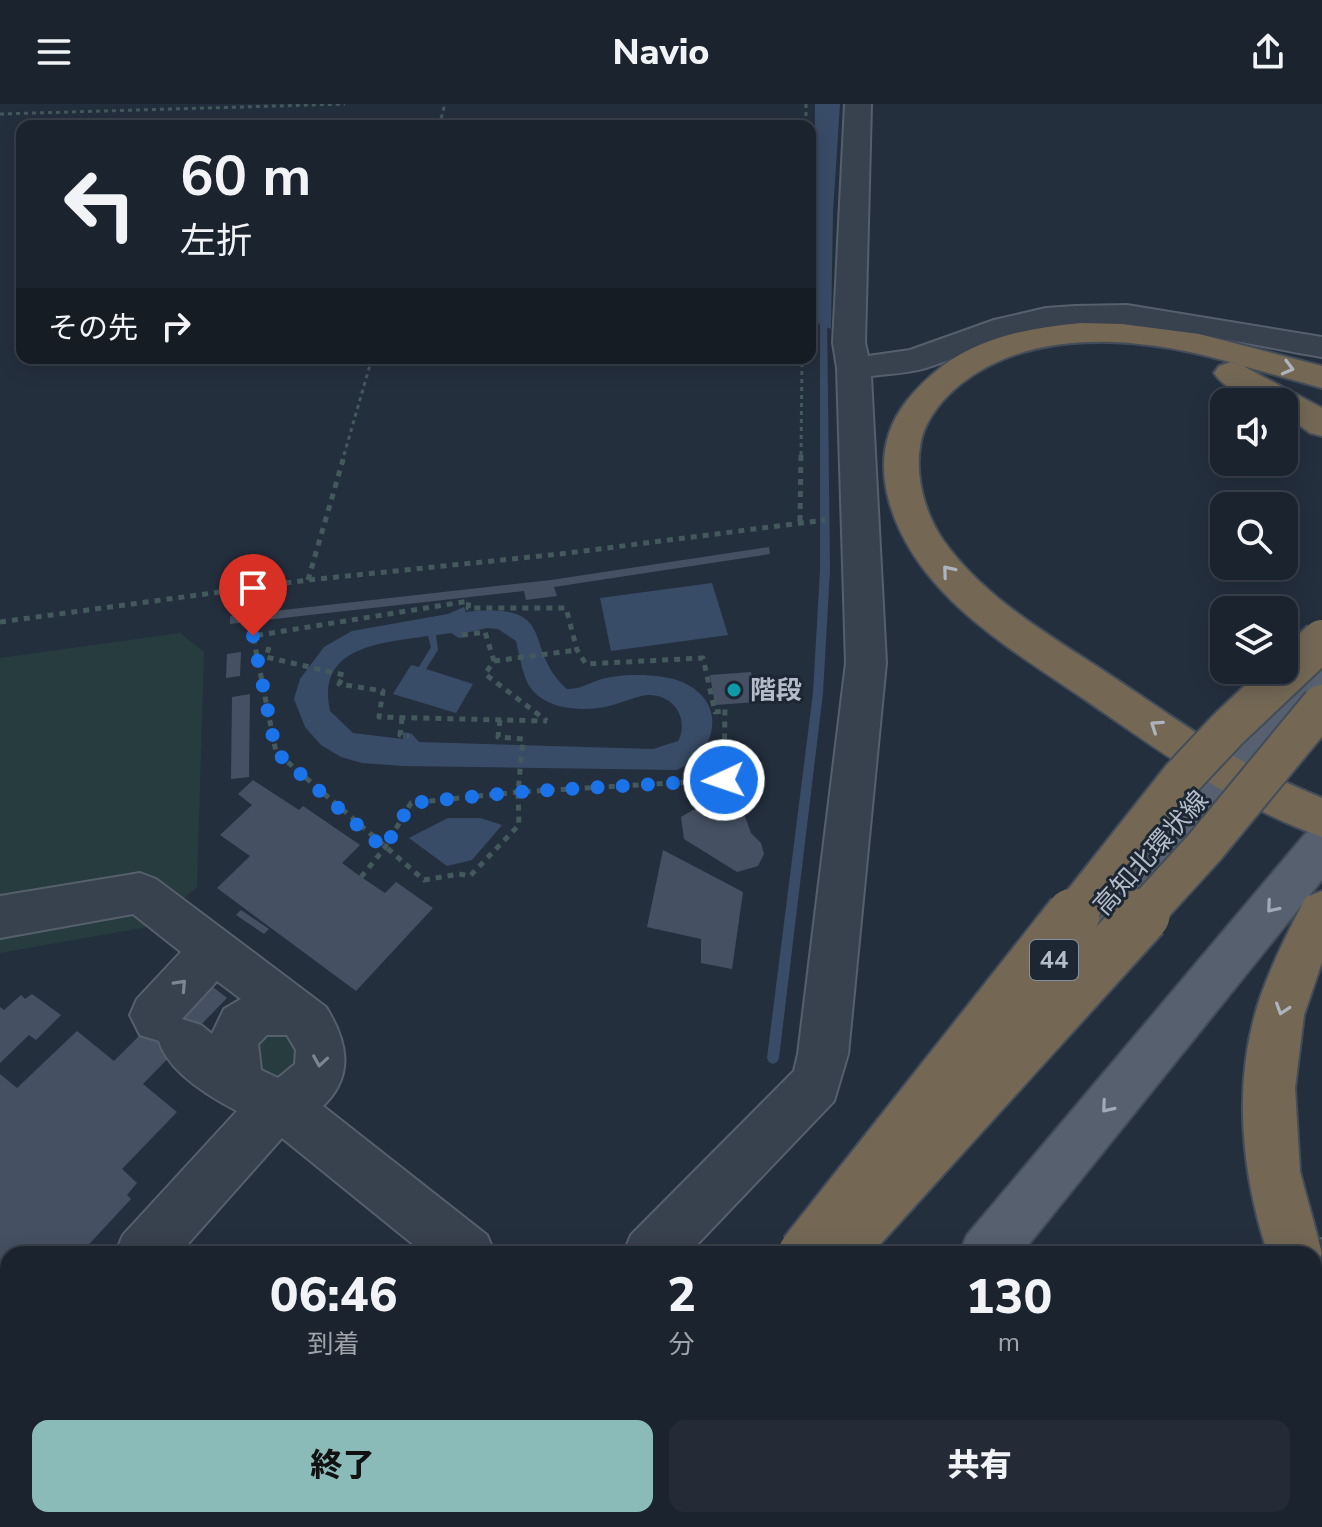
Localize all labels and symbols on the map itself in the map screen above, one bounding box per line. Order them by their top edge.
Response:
one-way arrow [1281,359,1295,376]
pin [219,554,287,636]
one-way arrow [943,566,958,580]
place label: 階段 [750,673,802,708]
marker: 階段 [725,681,743,699]
one-way arrow [1151,721,1165,736]
position arrow [682,738,766,822]
street label: 高知北環状線 [1086,783,1216,923]
one-way arrow [1267,898,1282,912]
road number: 44 [1030,940,1078,980]
one-way arrow [172,980,186,995]
one-way arrow [1275,1002,1291,1016]
one-way arrow [312,1055,329,1068]
one-way arrow [1102,1098,1117,1113]

